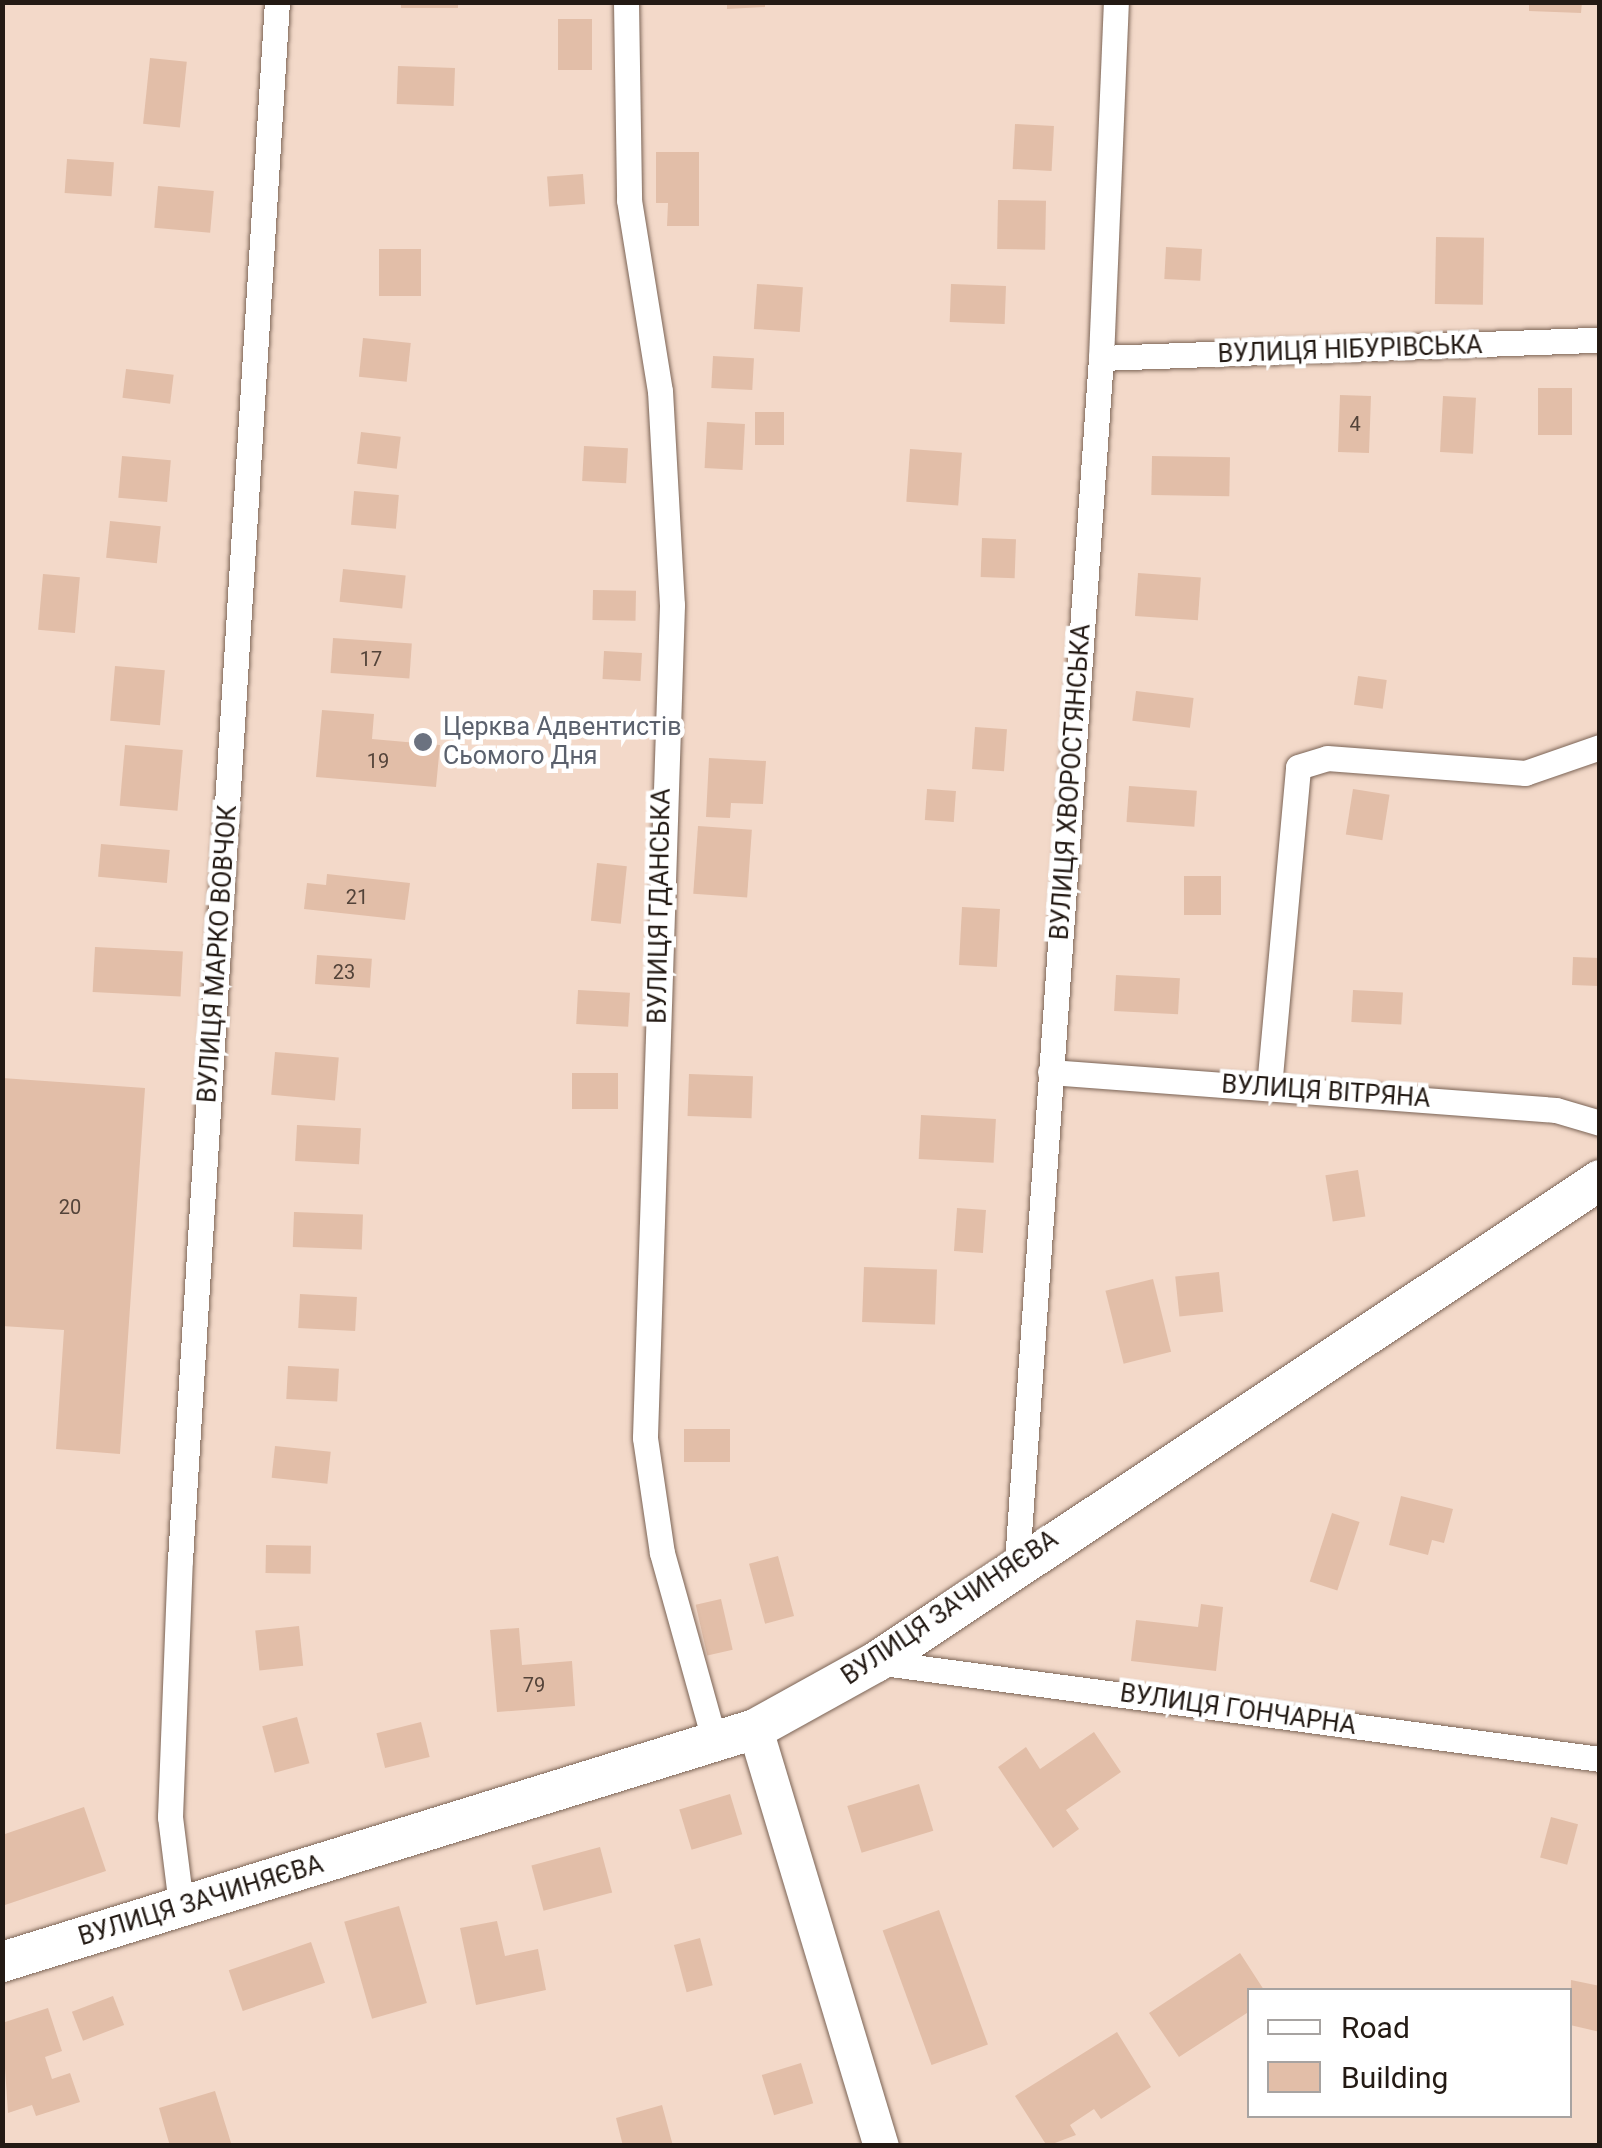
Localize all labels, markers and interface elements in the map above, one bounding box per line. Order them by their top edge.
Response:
street label: ВУЛИЦЯ НІБУРІВСЬКА [1217,330,1483,370]
house number: 4 [1349,412,1361,436]
street label: ВУЛИЦЯ ХВОРОСТЯНСЬКА [1045,623,1097,941]
house number: 17 [360,647,382,671]
place label: Церква Адвентистів Сьомого Дня [443,713,681,772]
marker: Церква Адвентистів Сьомого Дня [412,731,434,753]
house number: 19 [367,749,389,773]
street label: ВУЛИЦЯ ГДАНСЬКА [643,788,677,1024]
street label: ВУЛИЦЯ МАРКО ВОВЧОК [193,804,243,1104]
house number: 21 [346,885,368,909]
house number: 23 [333,960,355,984]
street label: ВУЛИЦЯ ВІТРЯНА [1221,1070,1431,1114]
house number: 20 [59,1195,81,1219]
street label: ВУЛИЦЯ ЗАЧИНЯЄВА [836,1524,1064,1692]
house number: 79 [523,1673,545,1697]
street label: ВУЛИЦЯ ГОНЧАРНА [1118,1679,1358,1741]
street label: ВУЛИЦЯ ЗАЧИНЯЄВА [75,1849,327,1953]
legend [1247,1988,1572,2118]
text: Road [1341,2010,1410,2045]
text: Building [1341,2060,1448,2095]

